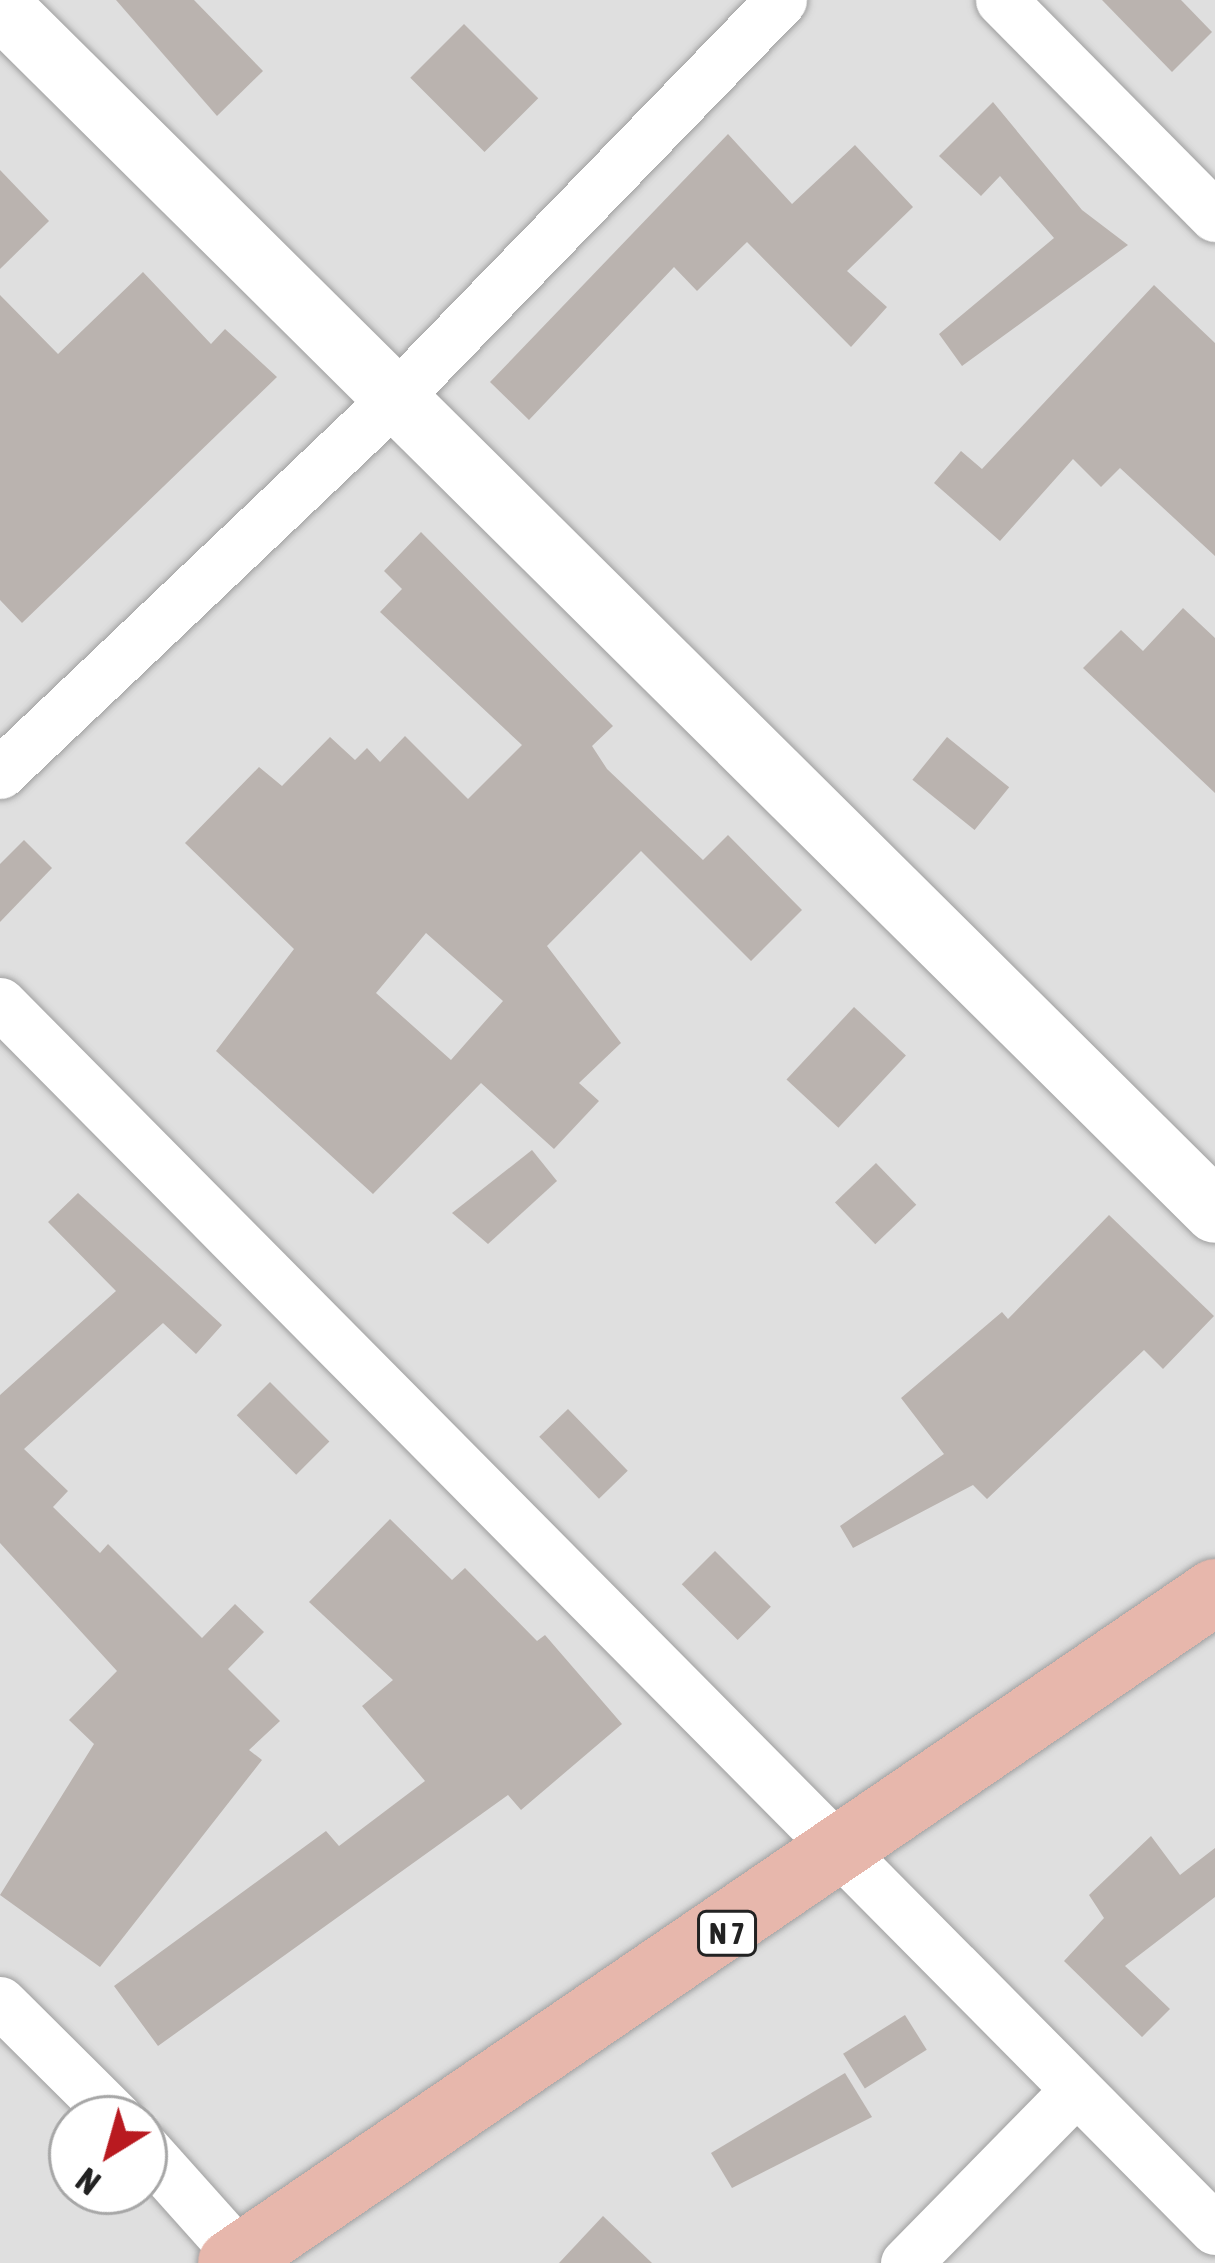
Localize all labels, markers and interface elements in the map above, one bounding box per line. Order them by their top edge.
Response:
road number: N 7 [697,1909,757,1957]
north arrow [48,2095,168,2215]
text: N [69,2160,107,2202]

